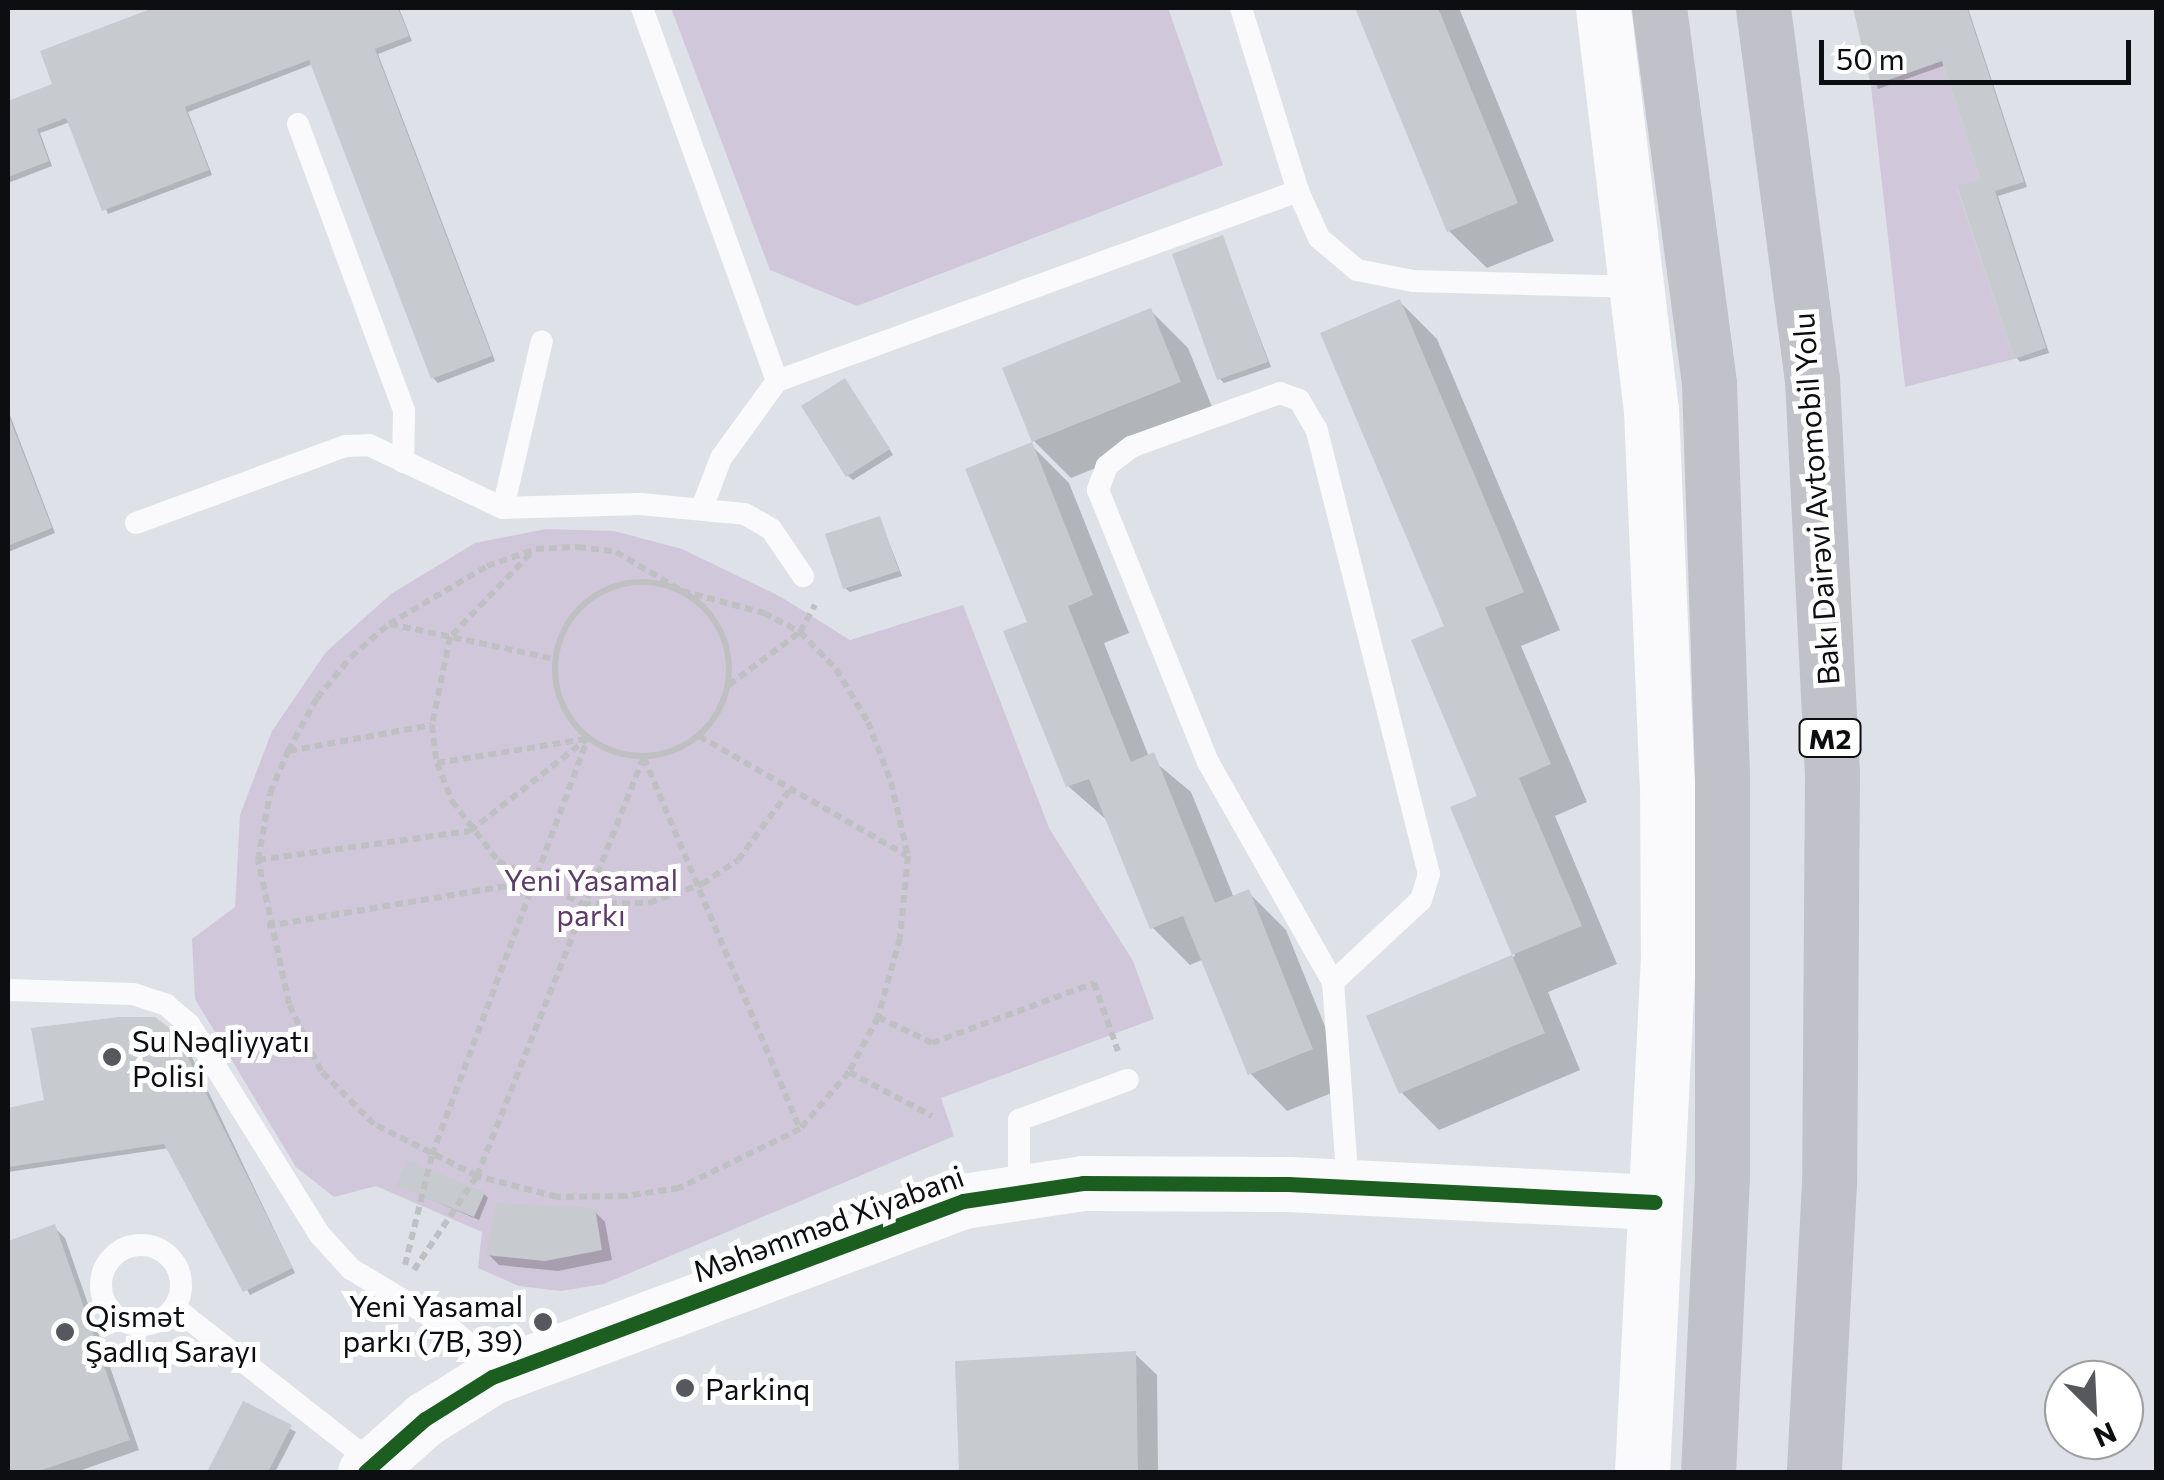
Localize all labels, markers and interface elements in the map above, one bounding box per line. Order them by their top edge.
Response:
scale bar [1824,20,2136,82]
text: 50 m [1836,39,1905,76]
street label: Bakı Dairəvi Avtomobil Yolu [1784,312,1846,686]
road number: M2 [1798,715,1862,761]
park label: Yeni Yasamal parkı [504,861,678,932]
place label: Su Nəqliyyatı Polisi [132,1022,310,1092]
marker: Su Nəqliyyatı Polisi [101,1046,123,1068]
street label: Məhəmməd Xiyabani [688,1157,968,1289]
place label: Yeni Yasamal parkı (7B, 39) [342,1287,523,1358]
place label: Qismət Şadlıq Sarayı [85,1297,258,1368]
marker: Yeni Yasamal parkı (7B, 39) [532,1311,554,1333]
marker: Qismət Şadlıq Sarayı [54,1321,76,1343]
north arrow [2044,1360,2144,1460]
place label: Parkinq [705,1370,810,1406]
marker: Parkinq [674,1377,696,1399]
text: N [2089,1416,2122,1455]

